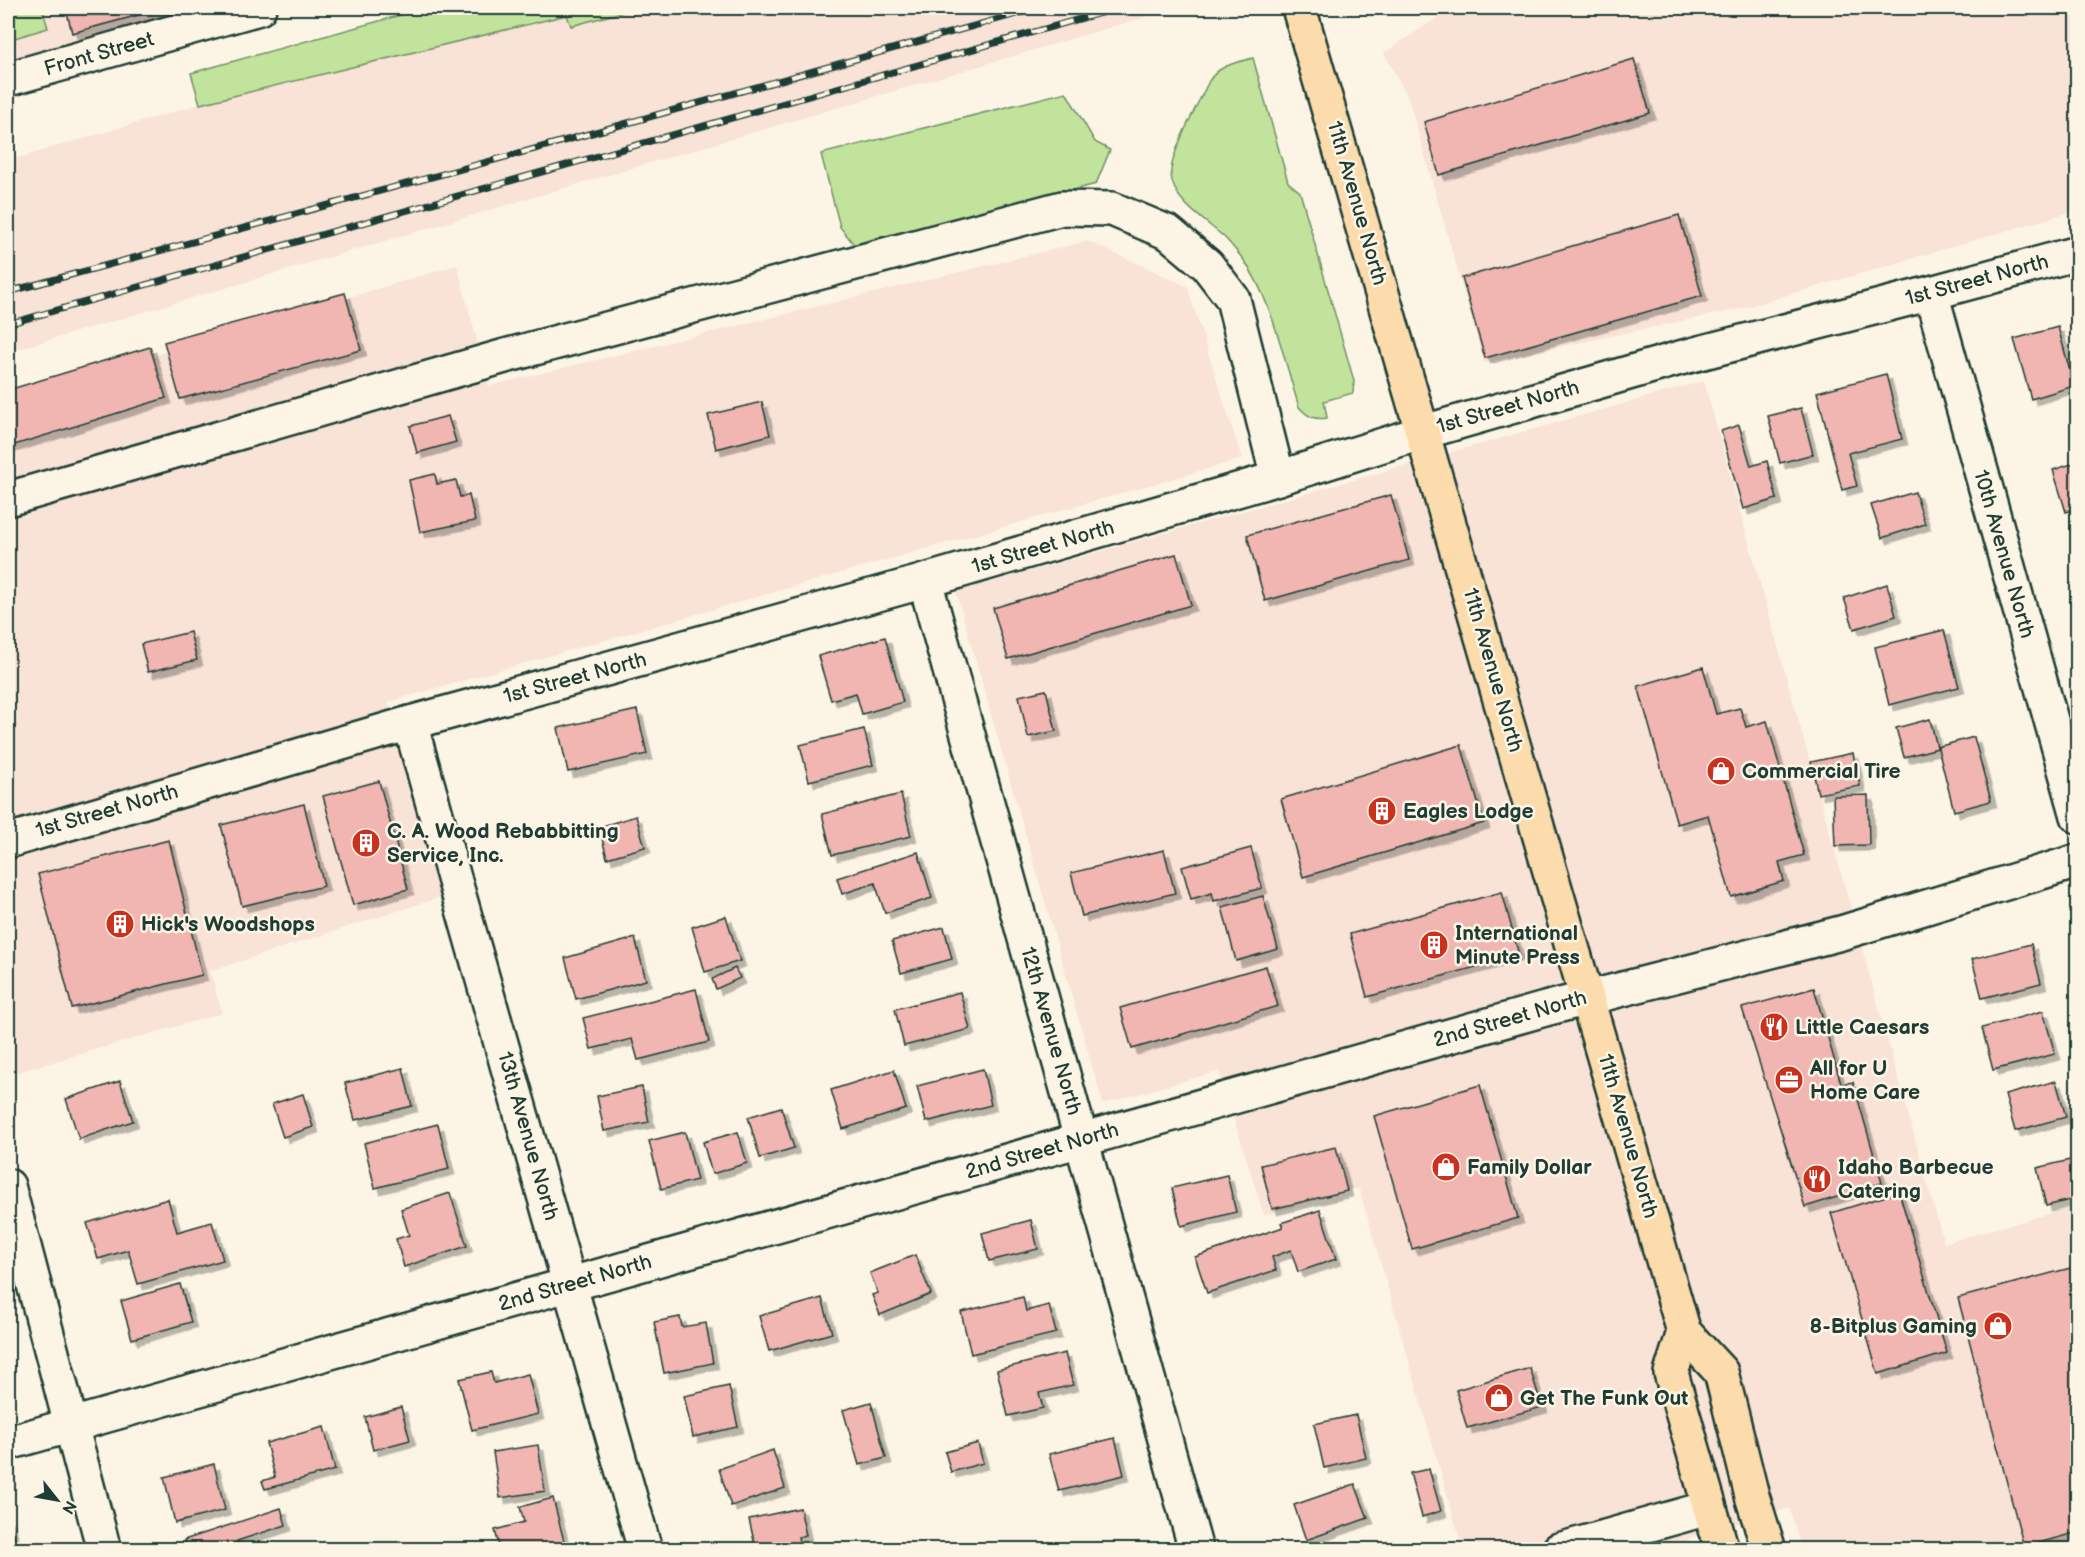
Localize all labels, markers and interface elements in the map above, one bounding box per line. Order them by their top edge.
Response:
street label: Front Street [41,26,157,82]
street label: 11th Avenue North [1322,118,1392,288]
street label: 1st Street North [1903,249,2051,311]
street label: 1st Street North [1434,375,1582,439]
street label: 10th Avenue North [1968,467,2040,641]
street label: 1st Street North [969,515,1117,579]
street label: 11th Avenue North [1458,585,1528,755]
street label: 1st Street North [501,647,649,709]
shop icon: Commercial Tire [1705,755,1737,787]
place label: Commercial Tire [1742,759,1901,784]
street label: 1st Street North [33,779,181,843]
building icon: Eagles Lodge [1366,795,1398,827]
place label: Eagles Lodge [1403,799,1534,824]
place label: C. A. Wood Rebabbitting Service, Inc. [387,819,619,868]
building icon: C. A. Wood Rebabbitting Service, Inc. [350,827,382,859]
building icon: Hick's Woodshops [104,908,136,940]
place label: Hick's Woodshops [141,912,315,937]
place label: International Minute Press [1455,921,1580,970]
building icon: International Minute Press [1418,929,1450,961]
street label: 12th Avenue North [1015,944,1087,1118]
street label: 2nd Street North [1430,985,1590,1053]
restaurant icon: Little Caesars [1758,1011,1790,1043]
place label: Little Caesars [1795,1015,1929,1040]
street label: 13th Avenue North [492,1049,564,1223]
street label: 11th Avenue North [1593,1051,1663,1221]
place label: All for U Home Care [1809,1056,1920,1105]
office icon: All for U Home Care [1773,1064,1805,1096]
street label: 2nd Street North [962,1117,1122,1185]
shop icon: Family Dollar [1430,1151,1462,1183]
place label: Family Dollar [1467,1155,1592,1180]
place label: Idaho Barbecue Catering [1838,1155,1994,1204]
restaurant icon: Idaho Barbecue Catering [1801,1163,1833,1195]
street label: 2nd Street North [495,1249,655,1317]
shop icon: 8-Bitplus Gaming [1982,1310,2014,1342]
place label: 8-Bitplus Gaming [1810,1314,1977,1339]
shop icon: Get The Funk Out [1483,1382,1515,1414]
place label: Get The Funk Out [1520,1386,1688,1411]
north arrow [27,1470,87,1530]
text: N [57,1497,80,1517]

